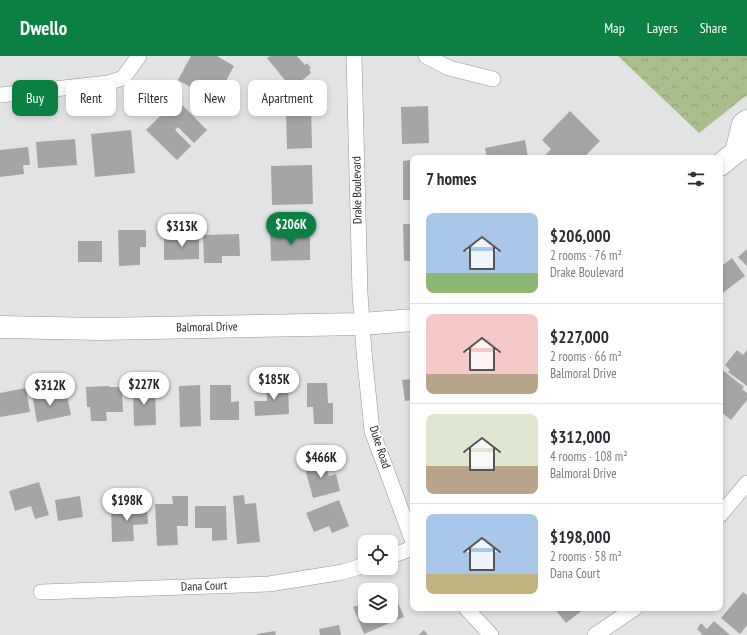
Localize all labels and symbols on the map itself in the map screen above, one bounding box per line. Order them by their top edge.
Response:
street label: Drake Boulevard [348,156,365,224]
pin: $206K [263,212,319,246]
pin: $313K [154,214,210,248]
street label: Balmoral Drive [176,318,238,335]
pin: $185K [246,367,302,401]
pin: $227K [116,372,172,406]
pin: $312K [22,373,78,407]
street label: Duke Road [367,424,394,470]
pin: $466K [293,445,349,479]
pin: $198K [99,488,155,522]
street label: Dana Court [181,577,228,594]

